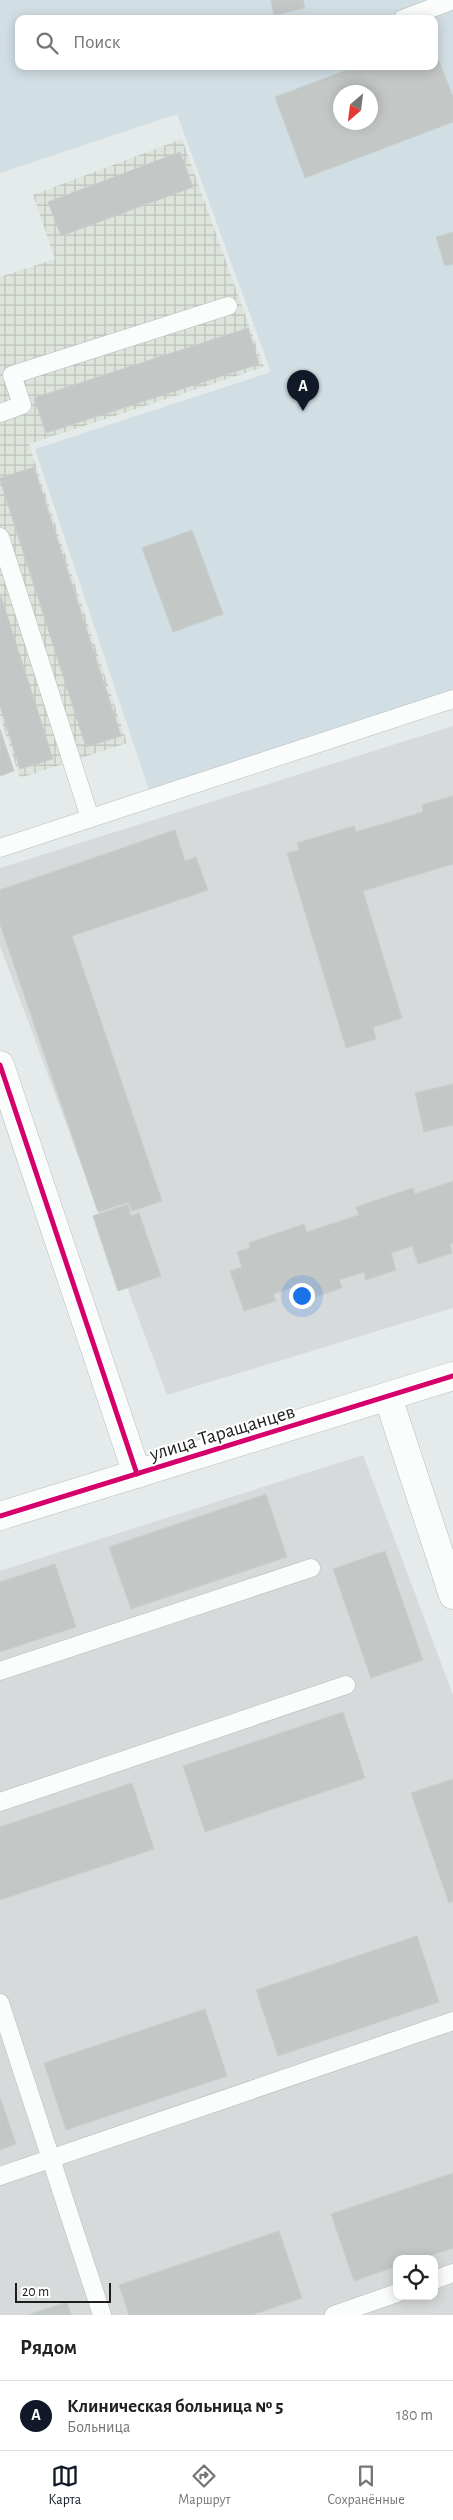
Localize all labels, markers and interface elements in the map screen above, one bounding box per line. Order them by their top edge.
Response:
search box [15,15,438,70]
icon: search [33,29,61,57]
text: Поиск [73,33,120,52]
north arrow [333,85,378,130]
pin: A [287,370,319,411]
your location [289,1283,315,1309]
street label: улица Таращанцев [146,1401,297,1465]
map controls [393,2255,438,2300]
button: locate [393,2255,438,2300]
scale bar [15,2280,111,2303]
text: 20 m [22,2285,49,2299]
text: Рядом [20,2337,77,2358]
text: Клиническая больница № 5 [67,2397,283,2416]
text: A [31,2407,41,2423]
text: 180 m [396,2407,433,2423]
text: Больница [67,2419,130,2435]
tab: Карта [48,2462,81,2509]
tab: Маршрут [178,2462,231,2509]
tab: Сохранённые [327,2462,405,2509]

